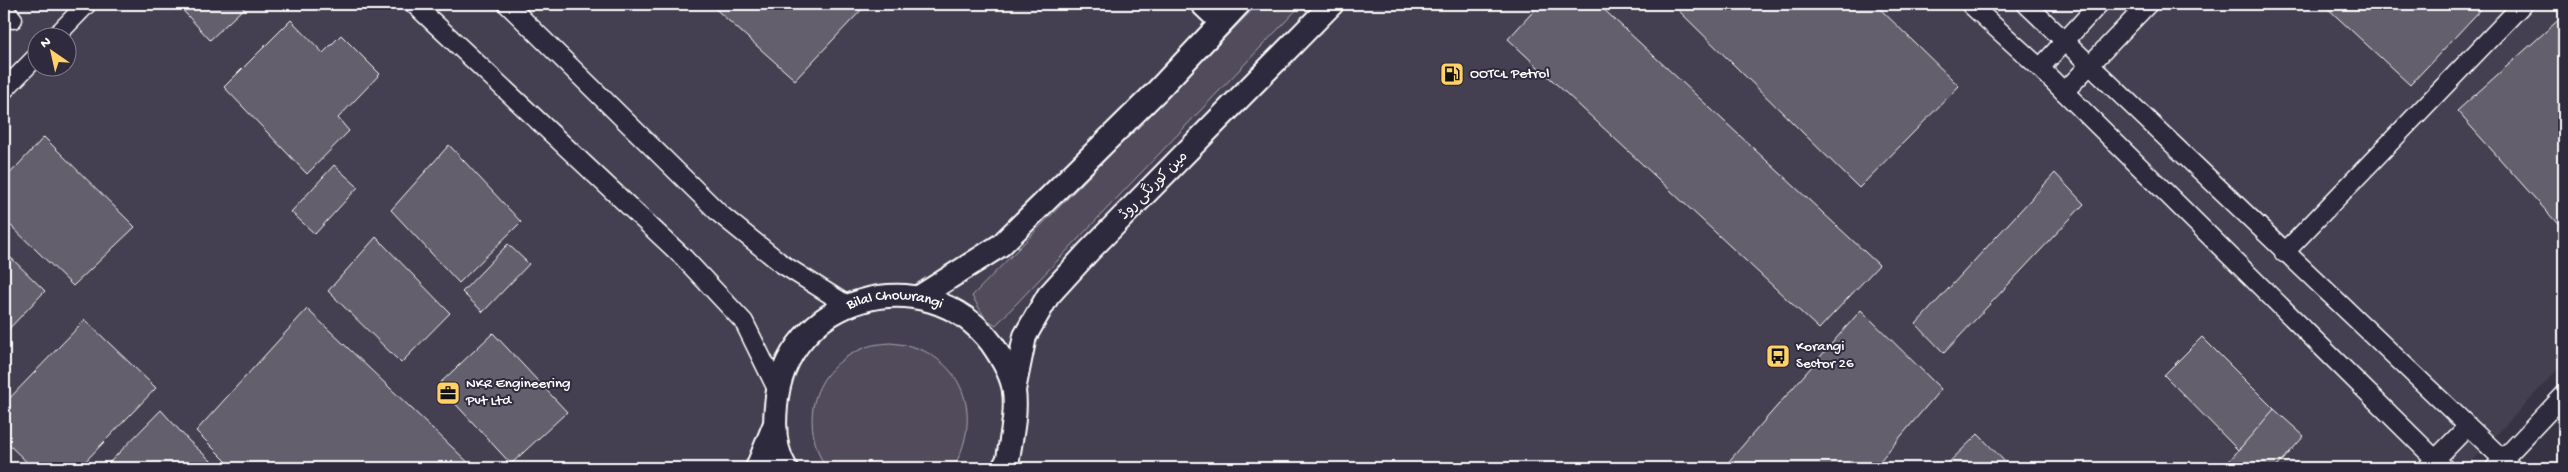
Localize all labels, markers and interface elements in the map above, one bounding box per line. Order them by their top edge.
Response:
north arrow [28,28,78,78]
text: N [38,34,55,53]
fuel station icon: OOTCL Petrol [1439,61,1465,87]
place label: OOTCL Petrol [1470,65,1550,83]
street label: مین کورنگی روڈ [1114,146,1192,224]
street label: Bilal Chowrangi [843,287,946,315]
place label: Korangi Sector 26 [1796,338,1854,373]
bus stop icon: Korangi Sector 26 [1765,343,1791,369]
place label: NKR Engineering Pvt Ltd [465,375,571,410]
office icon: NKR Engineering Pvt Ltd [435,380,461,406]

